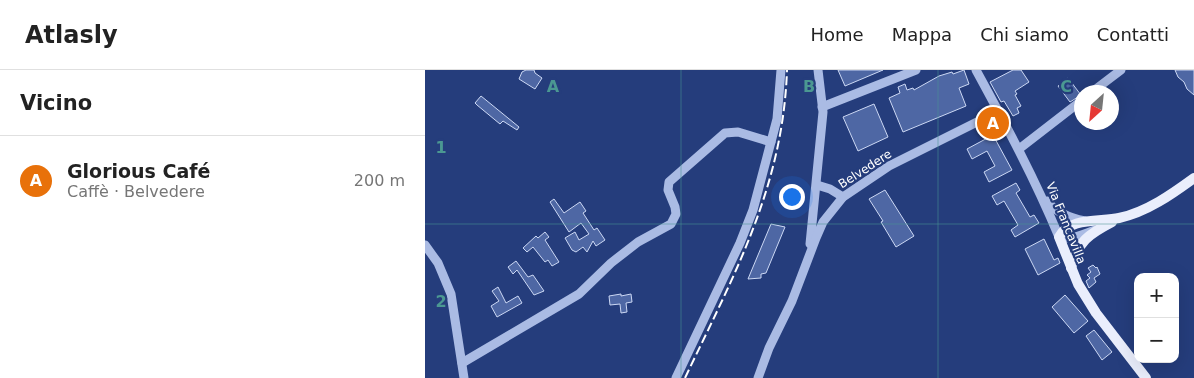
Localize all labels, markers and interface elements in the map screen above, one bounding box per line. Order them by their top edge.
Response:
text: Atlasly [25,21,118,49]
text: Home [811,24,864,45]
text: Mappa [892,24,952,45]
text: Chi siamo [980,24,1069,45]
text: Contatti [1097,24,1169,45]
text: A [547,77,560,96]
text: B [803,77,815,96]
text: C [1060,77,1072,96]
north arrow [1074,85,1119,130]
text: Vicino [20,91,92,115]
pin: A [977,104,1009,142]
text: 1 [435,138,447,157]
street label: Belvedere [836,147,894,191]
text: Glorious Café [67,160,210,182]
text: A [30,171,42,190]
text: 200 m [354,171,405,190]
street label: Via Francavilla [1043,180,1089,266]
text: Caffè · Belvedere [67,182,205,201]
your location [779,184,805,210]
map controls [1134,273,1179,363]
button: + [1134,273,1179,318]
text: 2 [435,292,447,311]
button: − [1134,318,1179,363]

